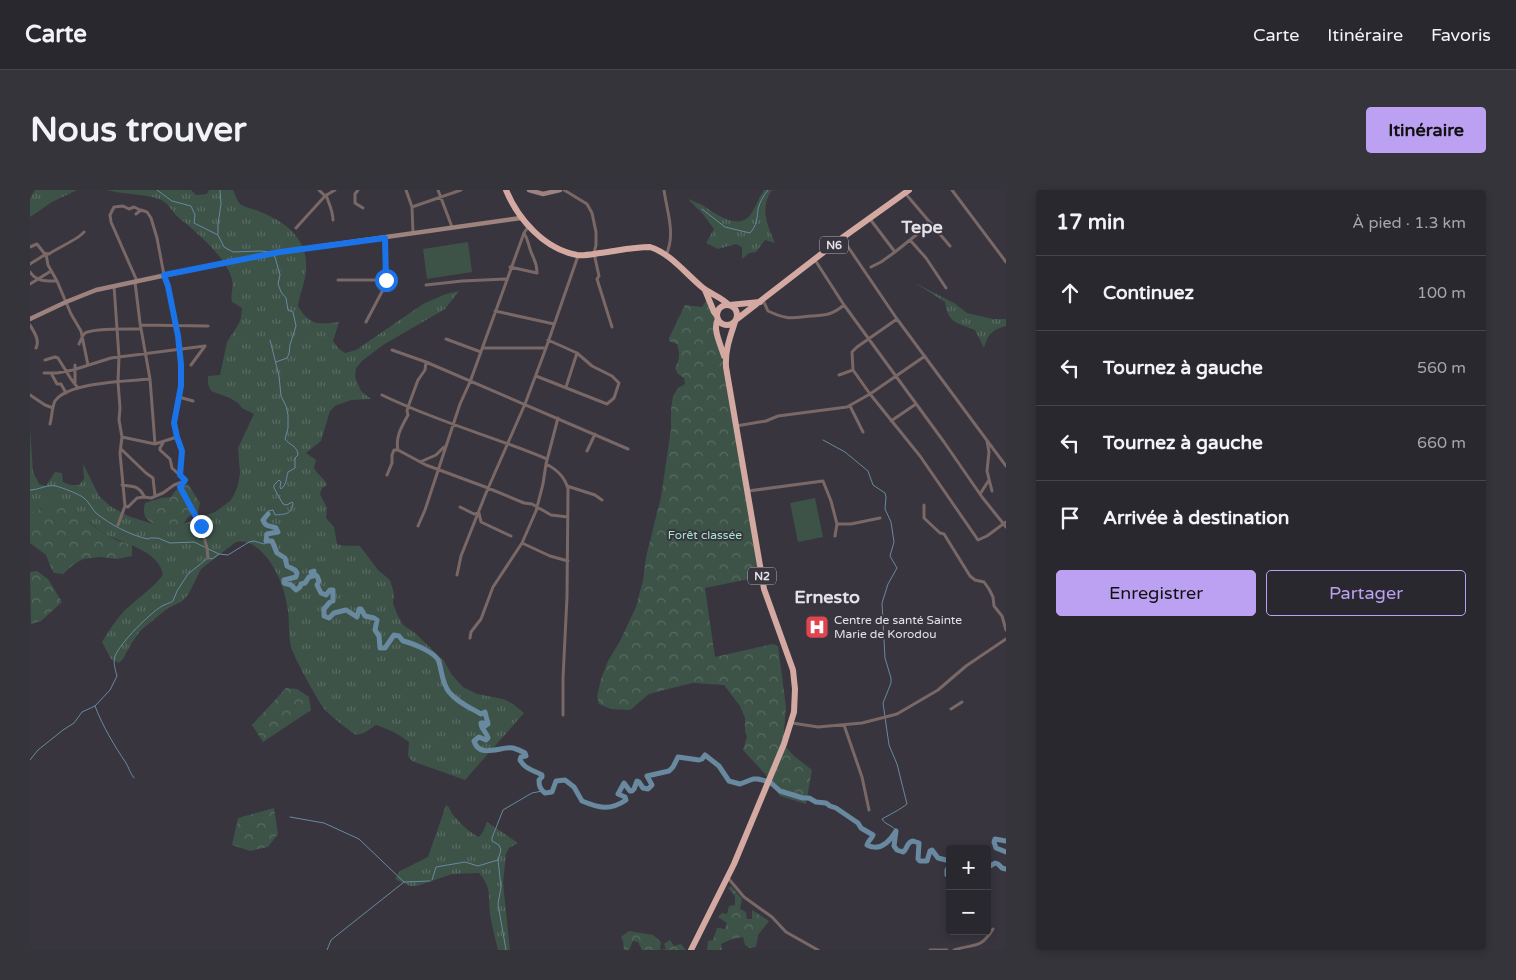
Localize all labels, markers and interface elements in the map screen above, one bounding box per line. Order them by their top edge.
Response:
text: Carte [25,20,87,49]
text: Carte [1253,24,1299,46]
text: Itinéraire [1327,24,1403,46]
text: Favoris [1431,24,1491,46]
button: Itinéraire [1366,107,1486,153]
text: Nous trouver [30,109,246,151]
text: 17 min [1056,210,1125,235]
text: À pied · 1.3 km [1352,213,1466,233]
district label: Tepe [900,216,943,238]
road number: N6 [820,236,848,254]
route start [375,269,398,292]
icon: ahead [1056,279,1084,307]
text: Continuez [1103,282,1194,304]
text: 100 m [1417,283,1466,303]
icon: left [1056,354,1084,382]
text: Tournez à gauche [1103,357,1263,379]
text: 560 m [1417,358,1466,378]
icon: left [1056,429,1084,457]
text: Tournez à gauche [1103,432,1263,454]
text: 660 m [1417,433,1466,453]
icon: arrive [1056,504,1084,532]
text: Arrivée à destination [1103,507,1289,529]
route end [190,515,213,538]
park label: Forêt classée [668,528,742,542]
road number: N2 [748,568,776,584]
button: Enregistrer [1056,570,1256,616]
button: Partager [1266,570,1466,616]
district label: Ernesto [794,586,860,608]
place label: Centre de santé Sainte Marie de Korodou [834,613,962,641]
hospital icon: Centre de santé Sainte Marie de Korodou [804,614,830,640]
map controls [946,845,991,935]
button: + [946,845,991,890]
button: − [946,890,991,935]

